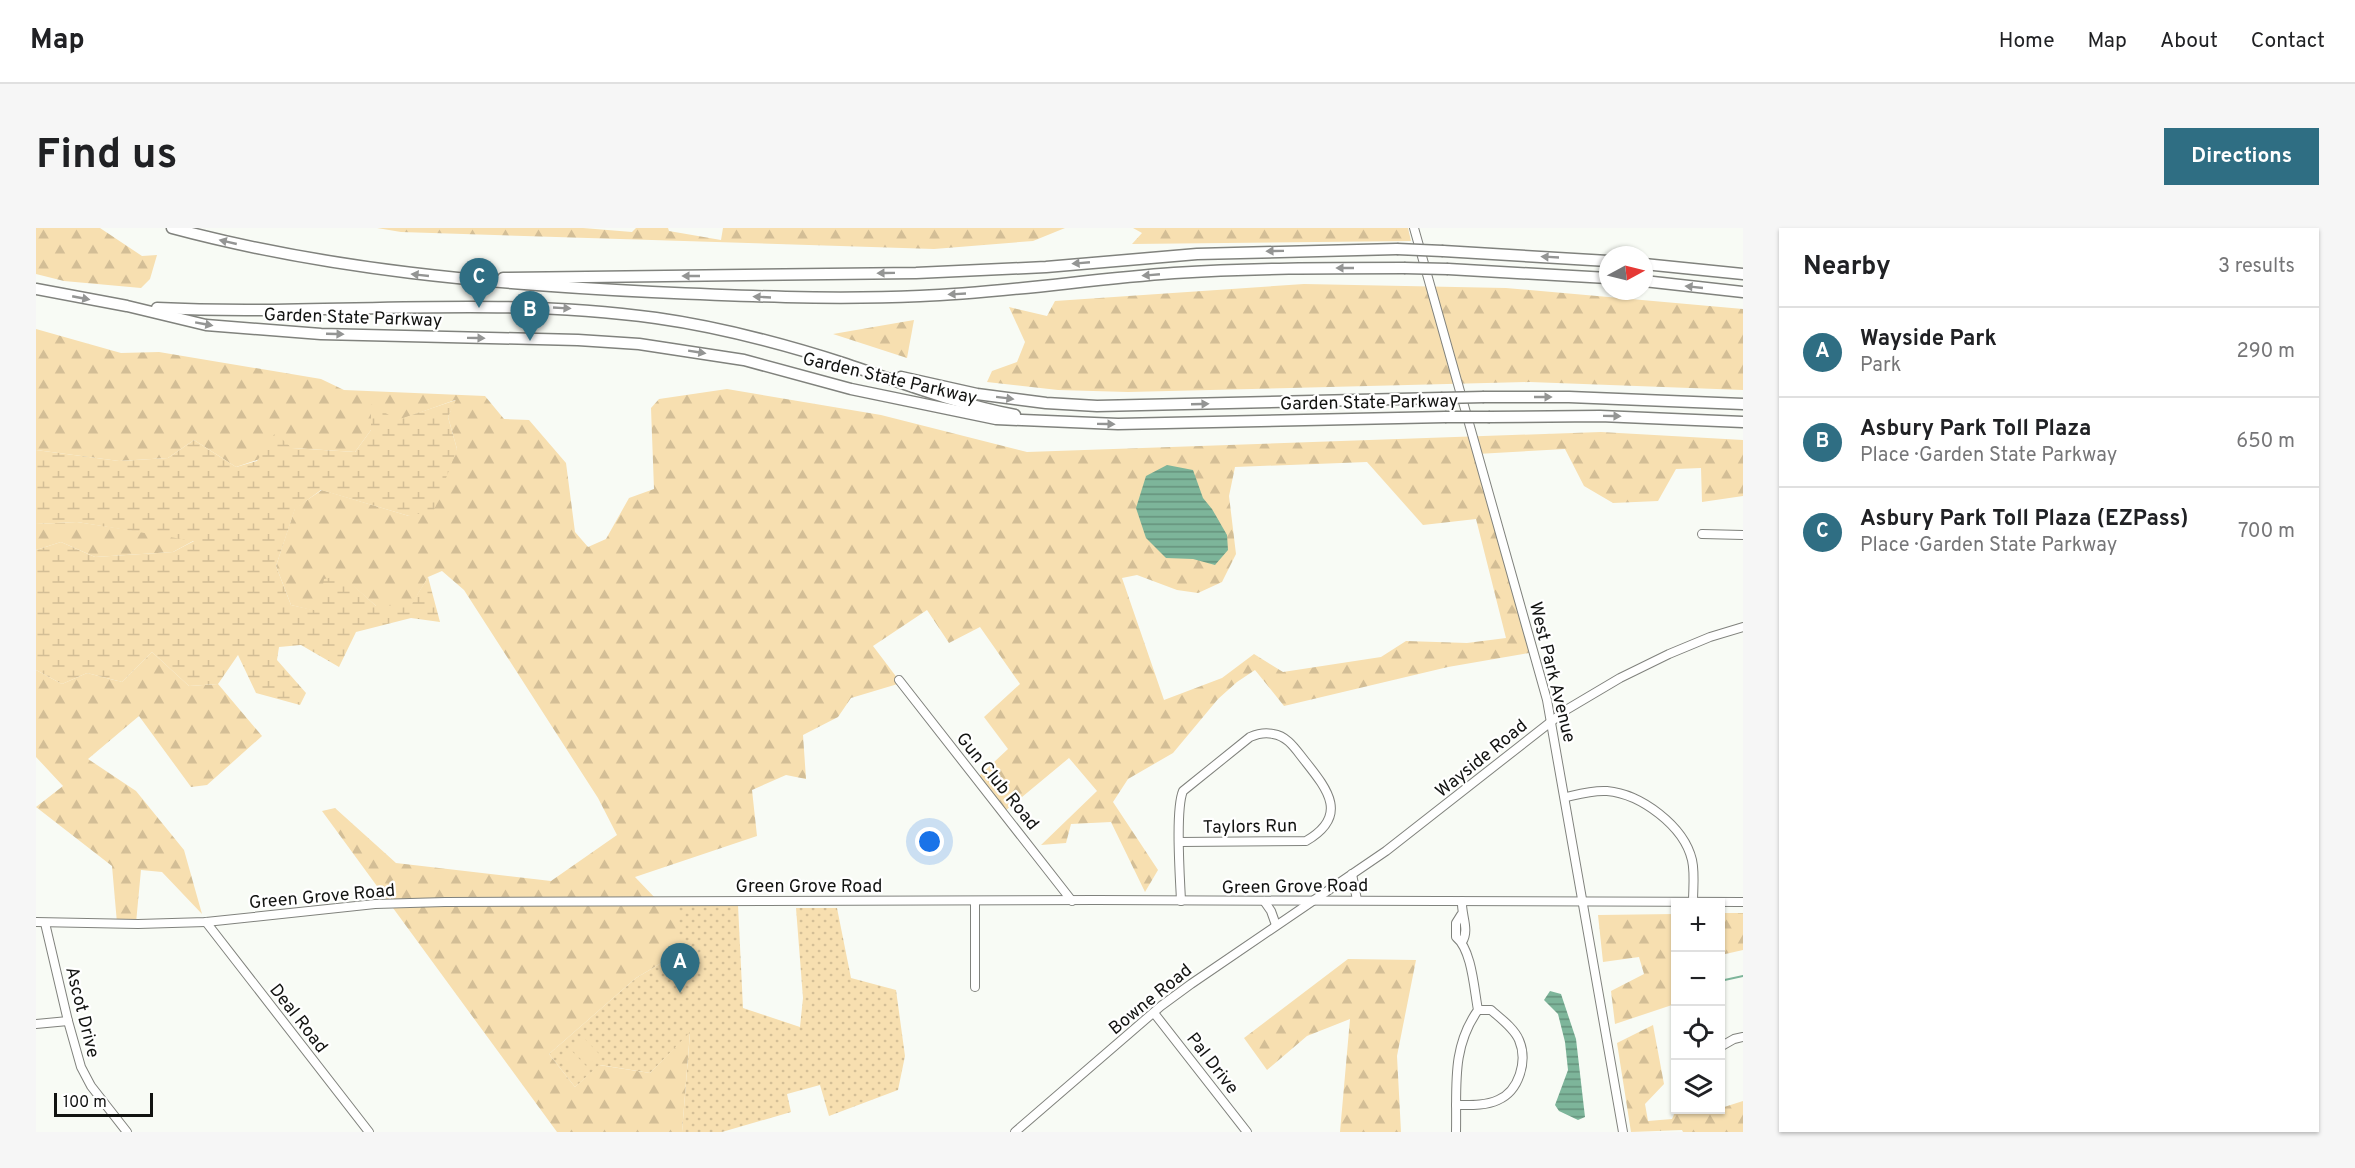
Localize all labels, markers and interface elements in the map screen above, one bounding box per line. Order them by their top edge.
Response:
text: Map [30,23,85,59]
text: Home [1999,28,2055,55]
text: Map [2088,28,2127,55]
text: About [2160,28,2218,55]
text: Contact [2251,28,2325,55]
button: Directions [2164,128,2319,185]
text: Find us [36,130,177,183]
one-way arrow [219,237,238,247]
one-way arrow [1266,246,1285,255]
north arrow [1599,246,1653,300]
text: Nearby [1803,251,1891,284]
one-way arrow [1540,252,1559,261]
text: 3 results [2218,254,2295,280]
one-way arrow [1071,258,1090,268]
pin: C [460,259,498,308]
one-way arrow [1336,263,1355,273]
one-way arrow [877,269,896,278]
one-way arrow [411,270,430,279]
one-way arrow [1141,270,1160,280]
one-way arrow [682,271,701,281]
one-way arrow [1684,282,1703,292]
one-way arrow [947,290,966,299]
pin: B [510,291,550,341]
one-way arrow [752,292,771,301]
one-way arrow [72,294,91,303]
street label: Garden State Parkway [263,304,443,333]
one-way arrow [553,304,572,313]
one-way arrow [195,320,214,329]
text: Wayside Park [1860,326,1997,353]
one-way arrow [325,330,344,339]
one-way arrow [467,333,486,343]
text: A [1815,339,1830,365]
text: 290 m [2237,339,2295,365]
one-way arrow [687,348,706,357]
street label: Garden State Parkway [800,348,979,411]
text: Park [1860,353,1901,379]
street label: Garden State Parkway [1280,390,1458,417]
one-way arrow [1533,392,1552,402]
one-way arrow [996,394,1015,403]
one-way arrow [1191,399,1210,409]
one-way arrow [1602,411,1621,421]
text: Asbury Park Toll Plaza [1860,416,2091,443]
one-way arrow [1096,419,1115,429]
text: B [1816,429,1829,455]
text: 650 m [2236,429,2295,455]
text: Place · Garden State Parkway [1860,443,2117,469]
text: Asbury Park Toll Plaza (EZPass) [1860,506,2189,533]
text: C [1816,519,1829,545]
text: 700 m [2238,519,2295,545]
text: Place · Garden State Parkway [1860,533,2117,559]
street label: West Park Avenue [1523,600,1580,745]
street label: Wayside Road [1431,715,1533,803]
street label: Gun Club Road [950,728,1043,836]
street label: Taylors Run [1203,815,1297,840]
your location [915,827,944,856]
street label: Green Grove Road [1221,875,1369,900]
street label: Green Grove Road [736,876,882,899]
street label: Green Grove Road [248,880,396,915]
map controls [1671,898,1725,1114]
button: + [1671,898,1725,952]
pin: A [660,944,700,993]
button: − [1671,952,1725,1006]
street label: Bowne Road [1105,960,1197,1041]
street label: Ascot Drive [59,964,104,1060]
street label: Deal Road [264,980,332,1058]
button: locate [1671,1006,1725,1060]
street label: Pal Drive [1181,1028,1243,1099]
button: layers [1671,1060,1725,1114]
scale bar [54,1090,153,1118]
text: 100 m [63,1093,107,1113]

